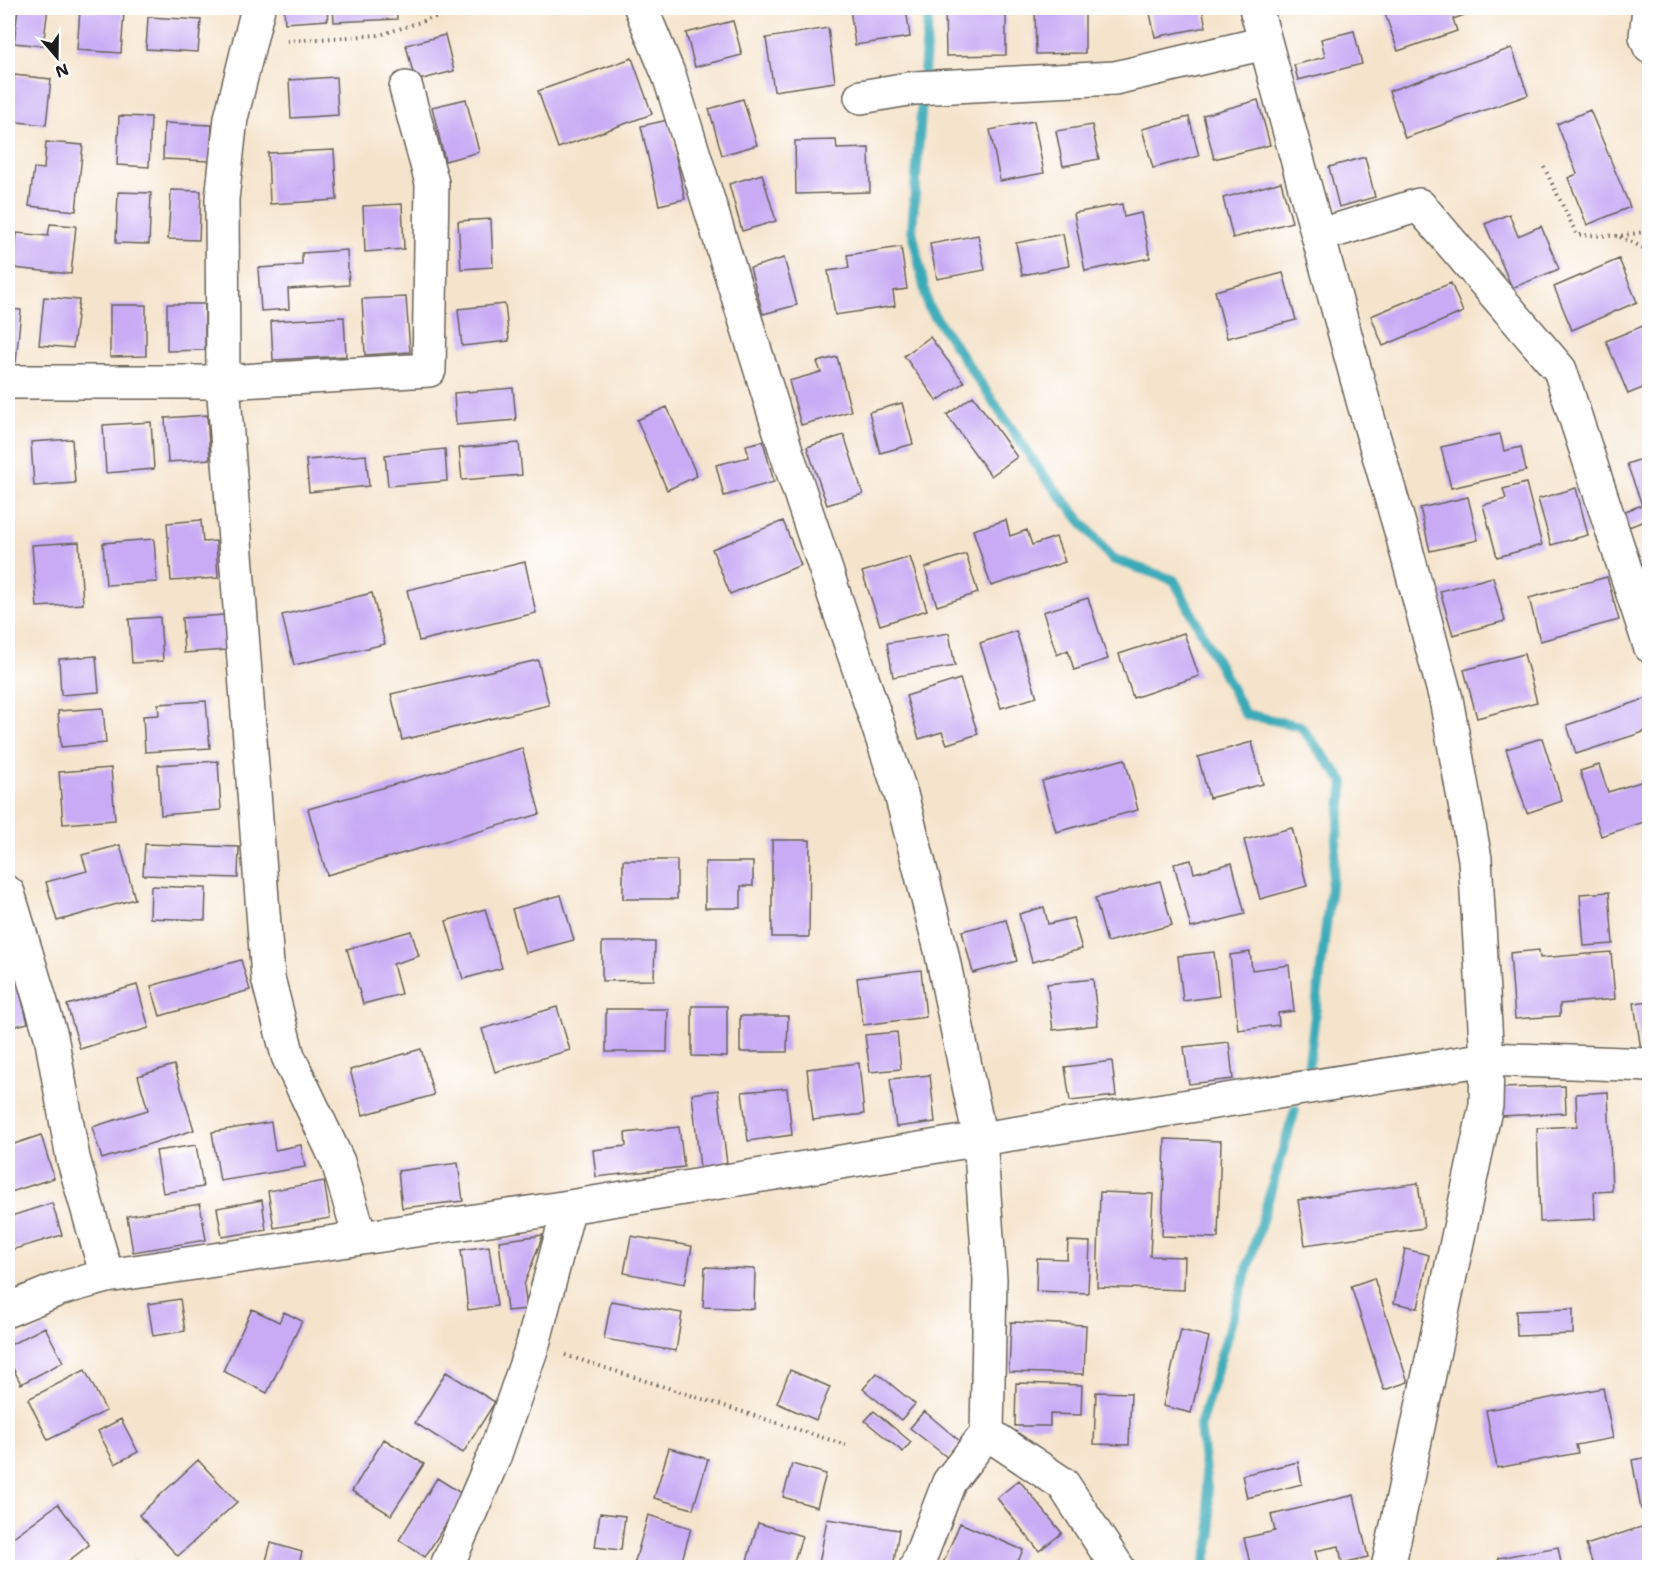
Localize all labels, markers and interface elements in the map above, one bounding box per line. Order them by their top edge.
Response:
north arrow [27,27,87,87]
text: N [52,59,72,83]

